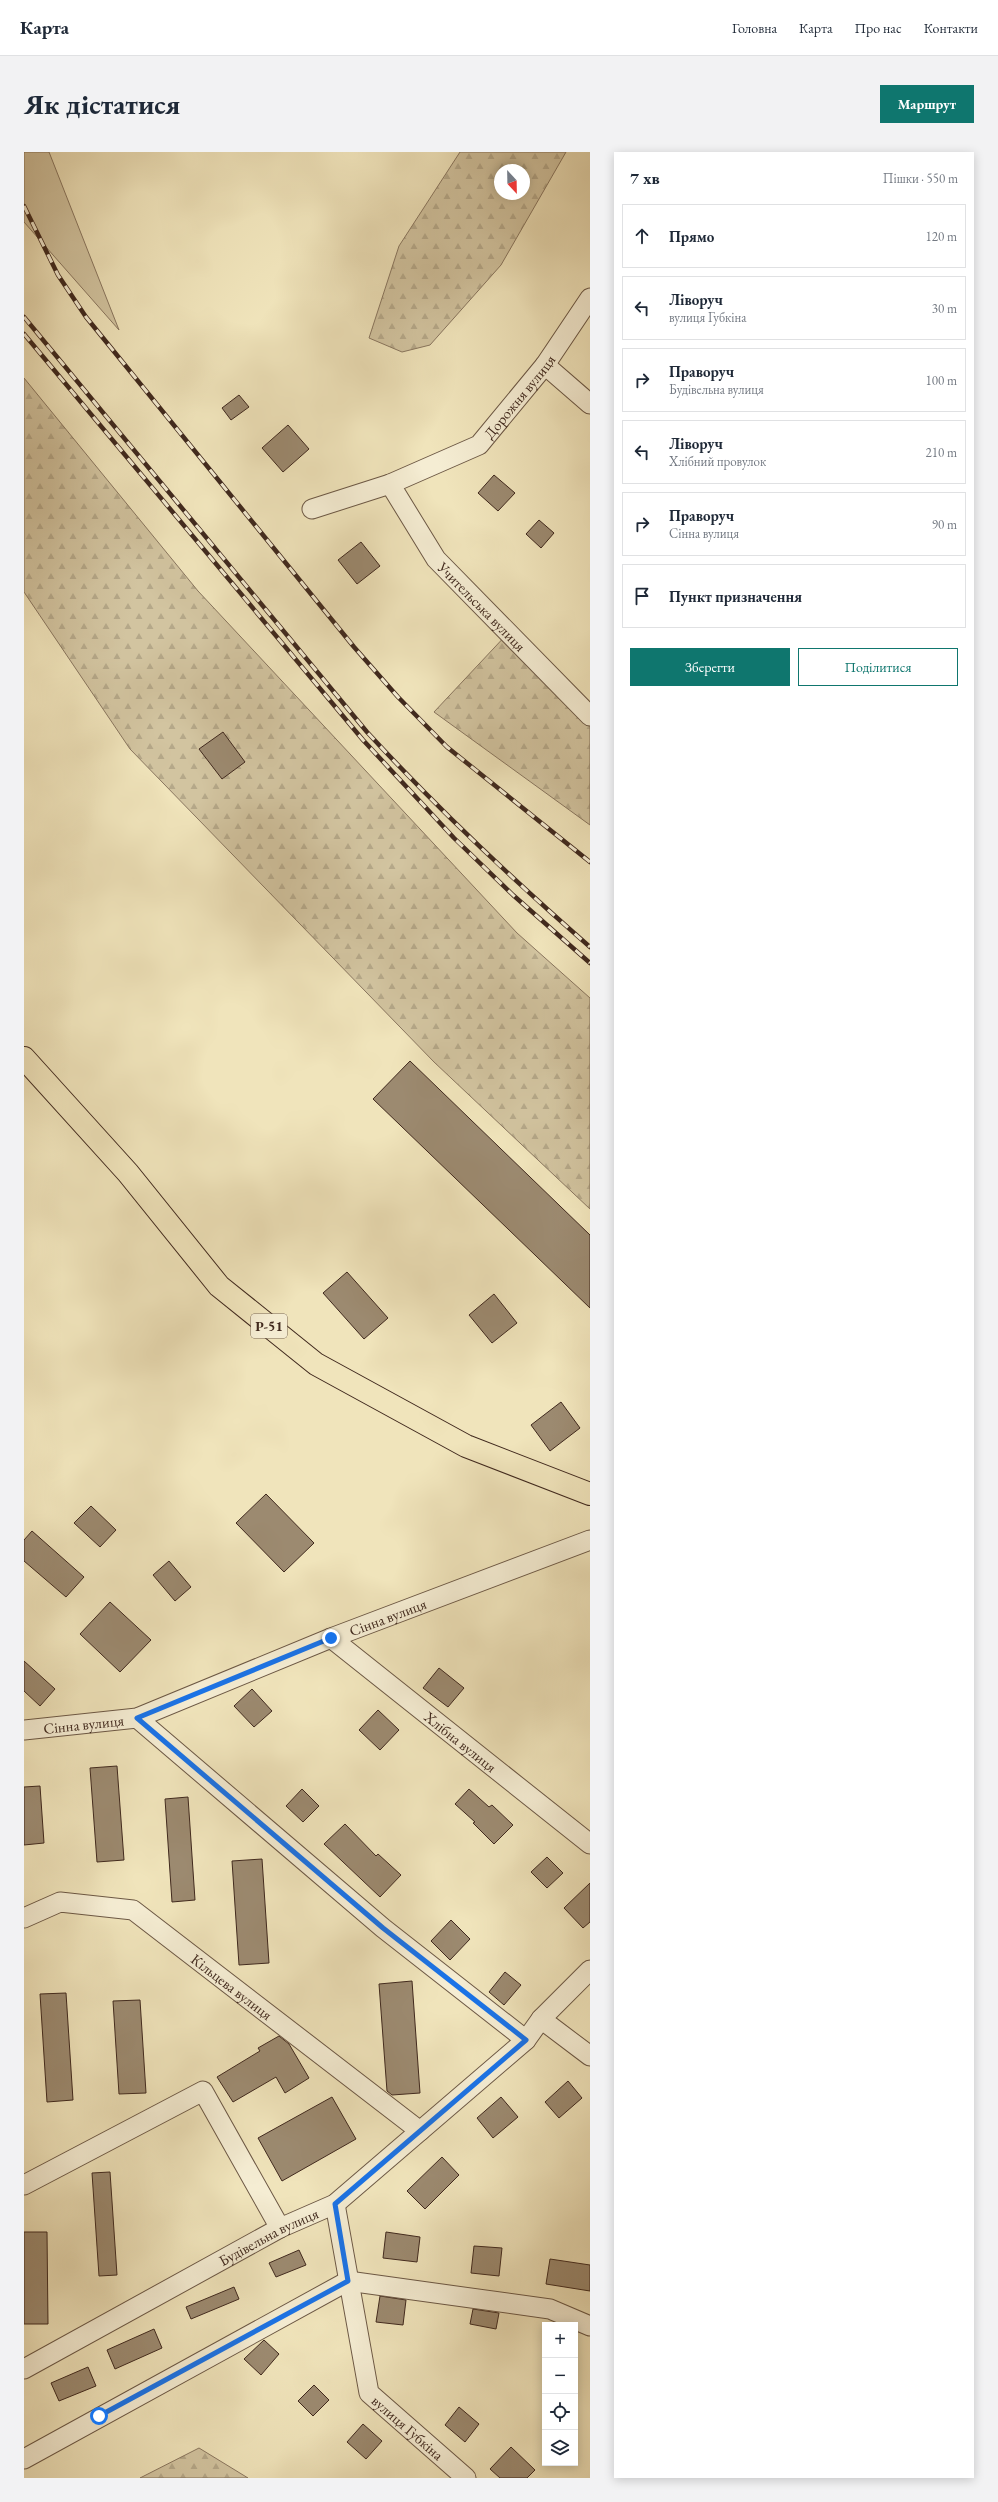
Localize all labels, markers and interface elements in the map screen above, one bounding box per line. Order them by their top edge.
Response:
text: Карта [20,15,69,40]
text: Головна [732,19,777,37]
text: Карта [799,19,832,37]
text: Про нас [854,19,902,37]
text: Контакти [924,19,978,37]
button: Маршрут [880,85,974,123]
text: Як дістатися [24,86,180,122]
north arrow [494,164,530,200]
text: 7 хв [630,167,660,189]
text: Пішки · 550 m [883,170,958,187]
icon: ahead [631,225,653,247]
text: Прямо [669,227,714,246]
text: 120 m [926,228,957,245]
text: Ліворуч [669,290,723,309]
icon: left [631,297,653,319]
text: 30 m [932,300,957,317]
text: вулиця Губкіна [669,309,746,326]
street label: Дорожня вулиця [479,351,559,442]
text: Праворуч [669,362,734,381]
icon: right [631,369,653,391]
text: 100 m [926,372,957,389]
text: Будівельна вулиця [669,381,764,398]
text: Ліворуч [669,434,723,453]
icon: left [631,441,653,463]
text: 210 m [926,444,957,461]
text: Хлібний провулок [669,453,766,470]
text: Праворуч [669,506,734,525]
icon: right [631,513,653,535]
text: 90 m [932,516,957,533]
text: Сінна вулиця [669,525,739,542]
street label: Учительська вулиця [433,557,531,655]
icon: arrive [631,585,653,607]
text: Пункт призначення [669,587,802,606]
button: Зберегти [630,648,790,686]
button: Поділитися [798,648,958,686]
road number: Р-51 [251,1314,287,1338]
street label: Сінна вулиця [346,1593,429,1640]
route end [322,1629,340,1647]
street label: Хлібна вулиця [420,1706,501,1776]
street label: Сінна вулиця [42,1710,125,1737]
street label: Кільцева вулиця [188,1949,277,2024]
street label: Будівельна вулиця [215,2203,321,2270]
map controls [542,2322,578,2466]
button: + [542,2322,578,2358]
button: − [542,2358,578,2394]
street label: вулиця Губкіна [368,2391,448,2464]
button: locate [542,2394,578,2430]
route start [90,2407,108,2425]
button: layers [542,2430,578,2466]

